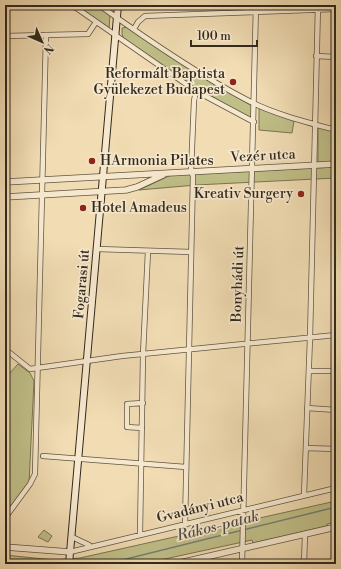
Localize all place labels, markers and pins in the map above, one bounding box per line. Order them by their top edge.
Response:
place label: Reformált Baptista Gyülekezet Budapest [94,65,226,99]
marker: Reformált Baptista Gyülekezet Budapest [228,77,238,87]
place label: HArmonia Pilates [100,152,214,170]
marker: HArmonia Pilates [87,156,97,166]
place label: Kreativ Surgery [194,185,293,203]
marker: Kreativ Surgery [296,189,306,199]
place label: Hotel Amadeus [91,199,187,217]
marker: Hotel Amadeus [78,203,88,213]

